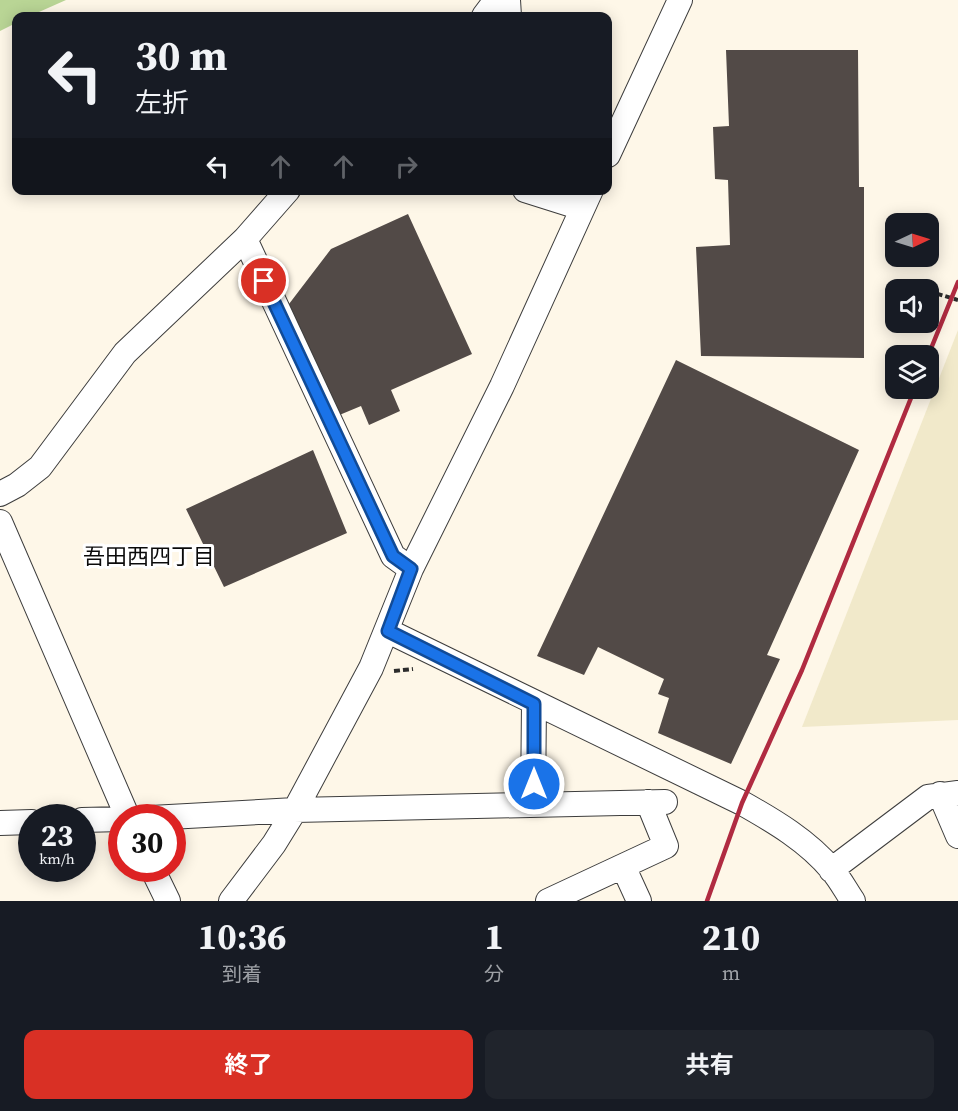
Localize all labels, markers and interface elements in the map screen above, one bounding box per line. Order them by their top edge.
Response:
text: 30 m [135,26,228,84]
icon: left [36,36,114,114]
text: 左折 [135,84,189,121]
icon: left [201,150,234,183]
icon: ahead [264,150,297,183]
icon: ahead [327,150,360,183]
icon: right [390,150,423,183]
north arrow [885,213,939,267]
map controls [885,213,939,399]
pin [238,255,289,306]
icon: arrive [247,264,280,297]
button: sound [885,279,939,333]
button: layers [885,345,939,399]
district label: 吾田西四丁目 [83,541,215,571]
position arrow [502,752,566,816]
speed limit sign: 30 [108,804,186,882]
text: 23 [41,815,73,856]
text: km/h [39,848,75,869]
text: 10:36 [198,912,287,961]
text: 1 [484,912,504,961]
text: 210 [702,913,760,962]
text: m [722,959,740,987]
text: 到着 [222,960,262,988]
text: 分 [484,960,504,988]
button: 終了 [24,1030,473,1099]
button: 共有 [485,1030,934,1099]

